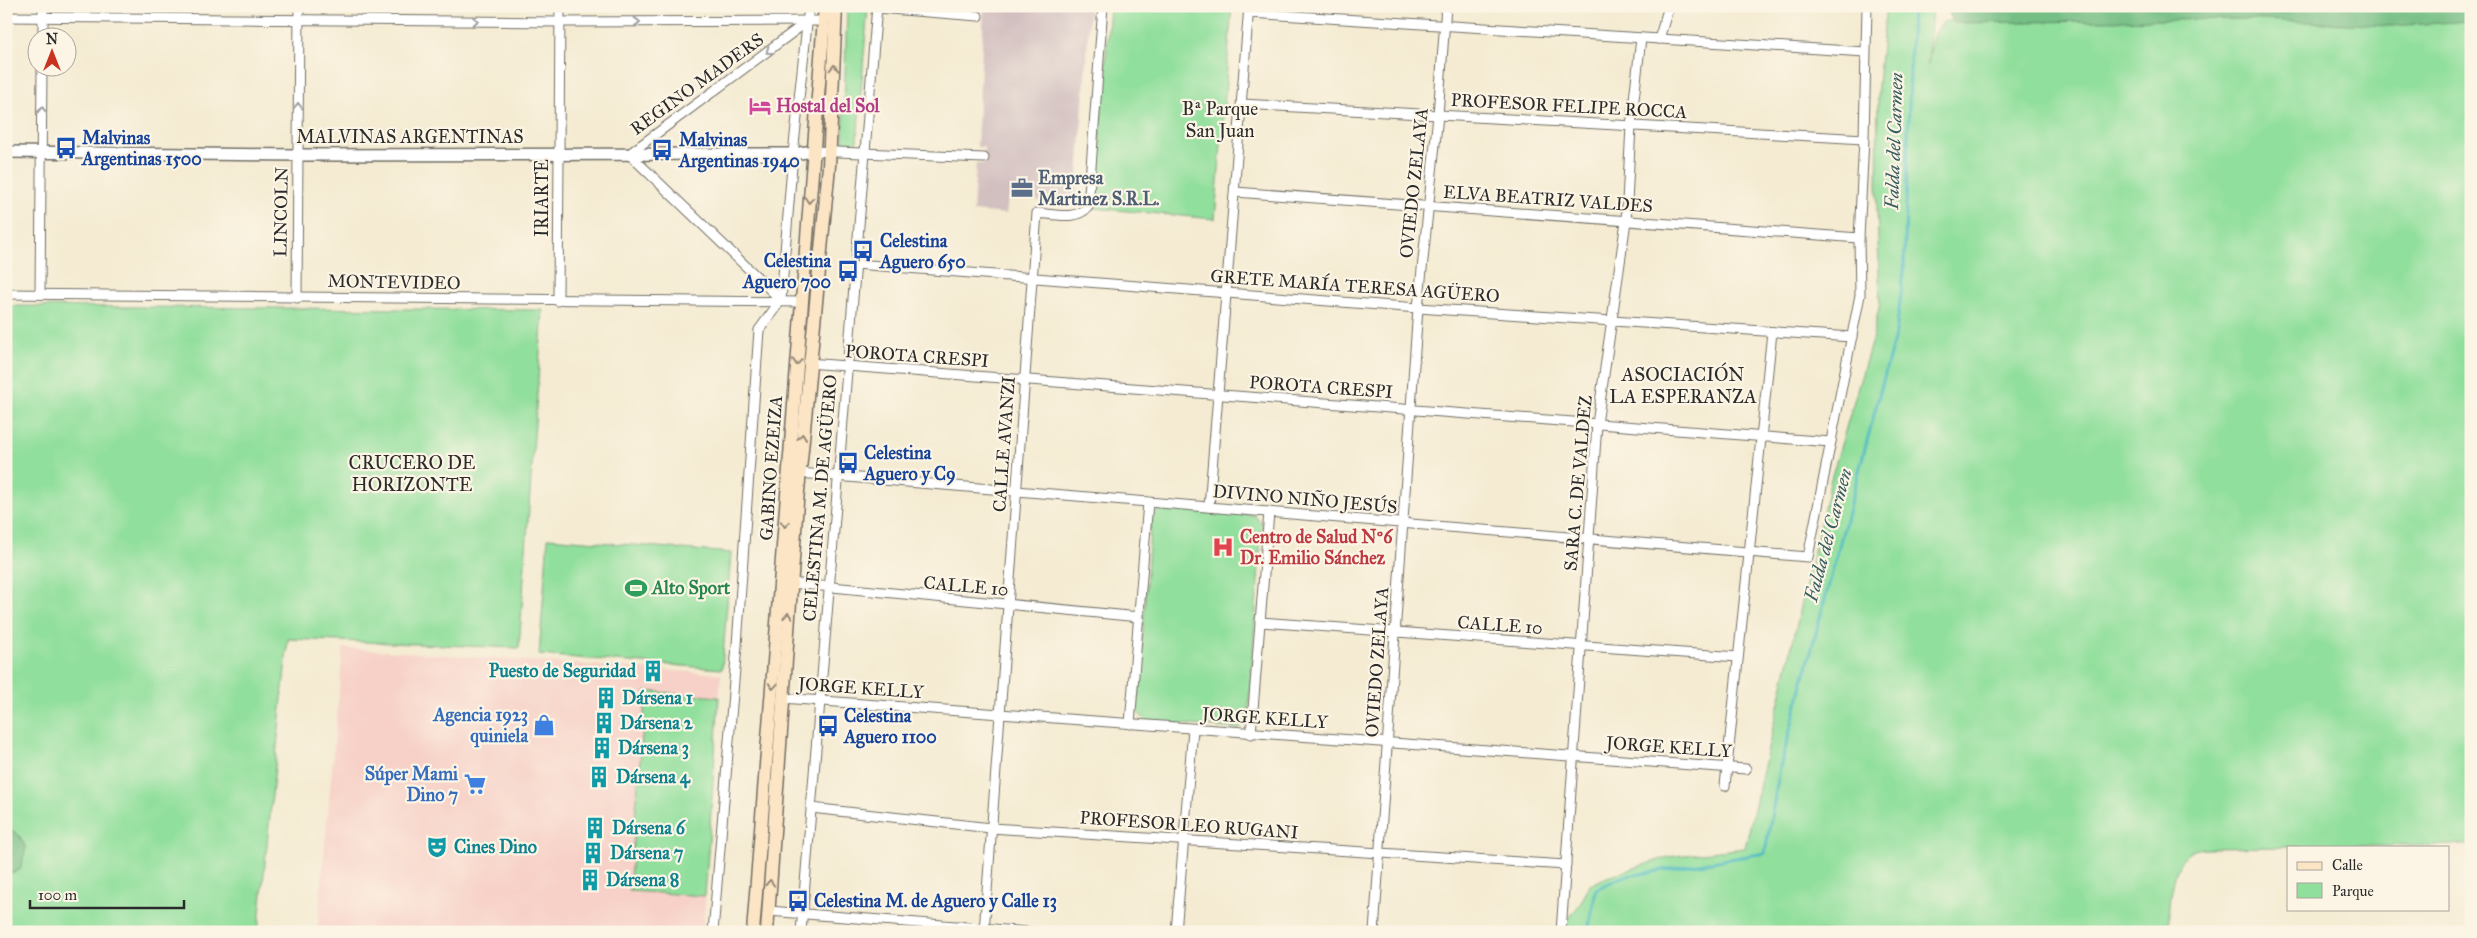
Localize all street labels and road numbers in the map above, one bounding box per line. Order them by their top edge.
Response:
street label: REGINO MADERS [626,28,768,140]
street label: PROFESOR FELIPE ROCCA [1450,89,1688,123]
street label: OVIEDO ZELAYA [1395,107,1433,259]
street label: MALVINAS ARGENTINAS [296,126,524,148]
street label: IRIARTE [531,159,553,237]
street label: LINCOLN [269,167,293,257]
street label: ELVA BEATRIZ VALDES [1442,181,1654,217]
street label: GRETE MARÍA TERESA AGÜERO [1210,263,1501,307]
street label: MONTEVIDEO [327,270,461,294]
street label: POROTA CRESPI [844,340,990,372]
street label: POROTA CRESPI [1248,371,1394,403]
street label: CELESTINA M. DE AGÜERO [797,374,842,622]
street label: CALLE AVANZI [988,375,1020,513]
street label: SARA C. DE VALDEZ [1559,394,1597,572]
street label: GABINO EZEIZA [755,395,787,541]
street label: DIVINO NIÑO JESÚS [1212,478,1398,519]
street label: CALLE 10 [923,571,1009,601]
street label: OVIEDO ZELAYA [1361,586,1393,738]
street label: CALLE 10 [1457,611,1543,639]
street label: JORGE KELLY [795,672,925,704]
street label: JORGE KELLY [1199,702,1329,734]
street label: JORGE KELLY [1603,731,1733,763]
street label: PROFESOR LEO RUGANI [1079,806,1299,844]

